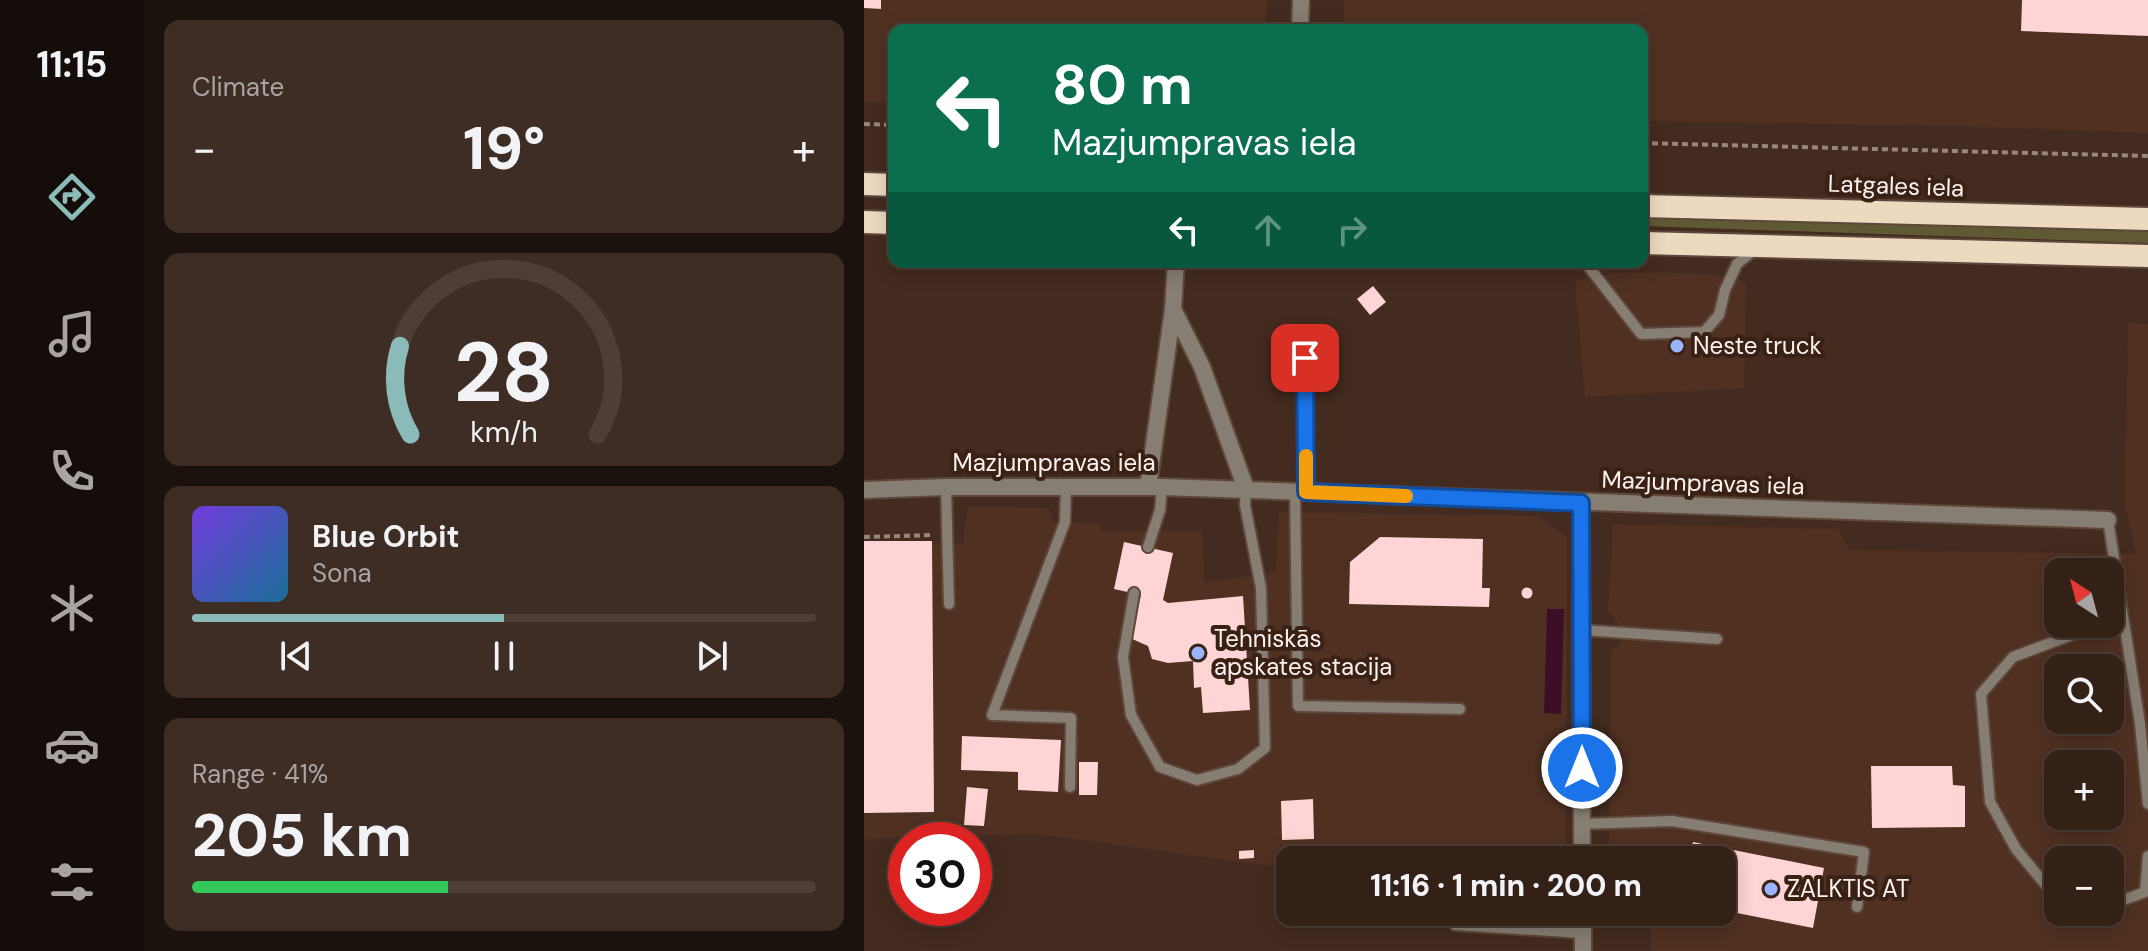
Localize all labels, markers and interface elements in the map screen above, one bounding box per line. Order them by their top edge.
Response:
text: 11:15 [37,41,107,88]
text: 80 m [1052,48,1193,121]
icon: left [920,56,1024,160]
text: Climate [192,70,284,104]
text: 19° [463,109,545,188]
text: Mazjumpravas iela [1052,119,1357,166]
text: − [192,120,216,178]
text: + [792,120,816,178]
street label: Latgales iela [1827,168,1965,203]
icon: directions [44,169,100,225]
icon: left [1162,208,1206,252]
icon: ahead [1246,208,1290,252]
icon: right [1330,208,1374,252]
icon: music [44,306,100,362]
text: 28 [454,318,554,427]
pin [1271,324,1339,392]
place label: Neste truck [1693,330,1822,361]
icon: arrive [1283,336,1327,380]
marker: Neste truck [1668,337,1686,355]
text: km/h [470,414,538,451]
icon: phone [44,443,100,499]
street label: Mazjumpravas iela [952,447,1156,478]
street label: Mazjumpravas iela [1601,463,1805,502]
text: Blue Orbit [312,517,459,556]
text: Sona [312,556,372,590]
north arrow [2044,558,2124,638]
map controls [2044,558,2124,926]
icon: climate [44,580,100,636]
place label: Tehniskās apskates stacija [1214,623,1392,682]
icon: previous [274,634,318,678]
icon: pause [482,634,526,678]
icon: next [690,634,734,678]
marker: Tehniskās apskates stacija [1189,644,1207,662]
button: search [2044,654,2124,734]
icon: car [44,717,100,773]
position arrow [1540,726,1624,810]
button: + [2044,750,2124,830]
text: Range · 41% [192,757,328,791]
text: 205 km [192,796,412,875]
speed limit sign: 30 [888,822,992,926]
button: − [2044,846,2124,926]
icon: filters [44,854,100,910]
text: 11:16 · 1 min · 200 m [1370,866,1642,905]
place label: ZALKTIS AT [1787,873,1909,904]
marker: ZALKTIS AT [1762,880,1780,898]

